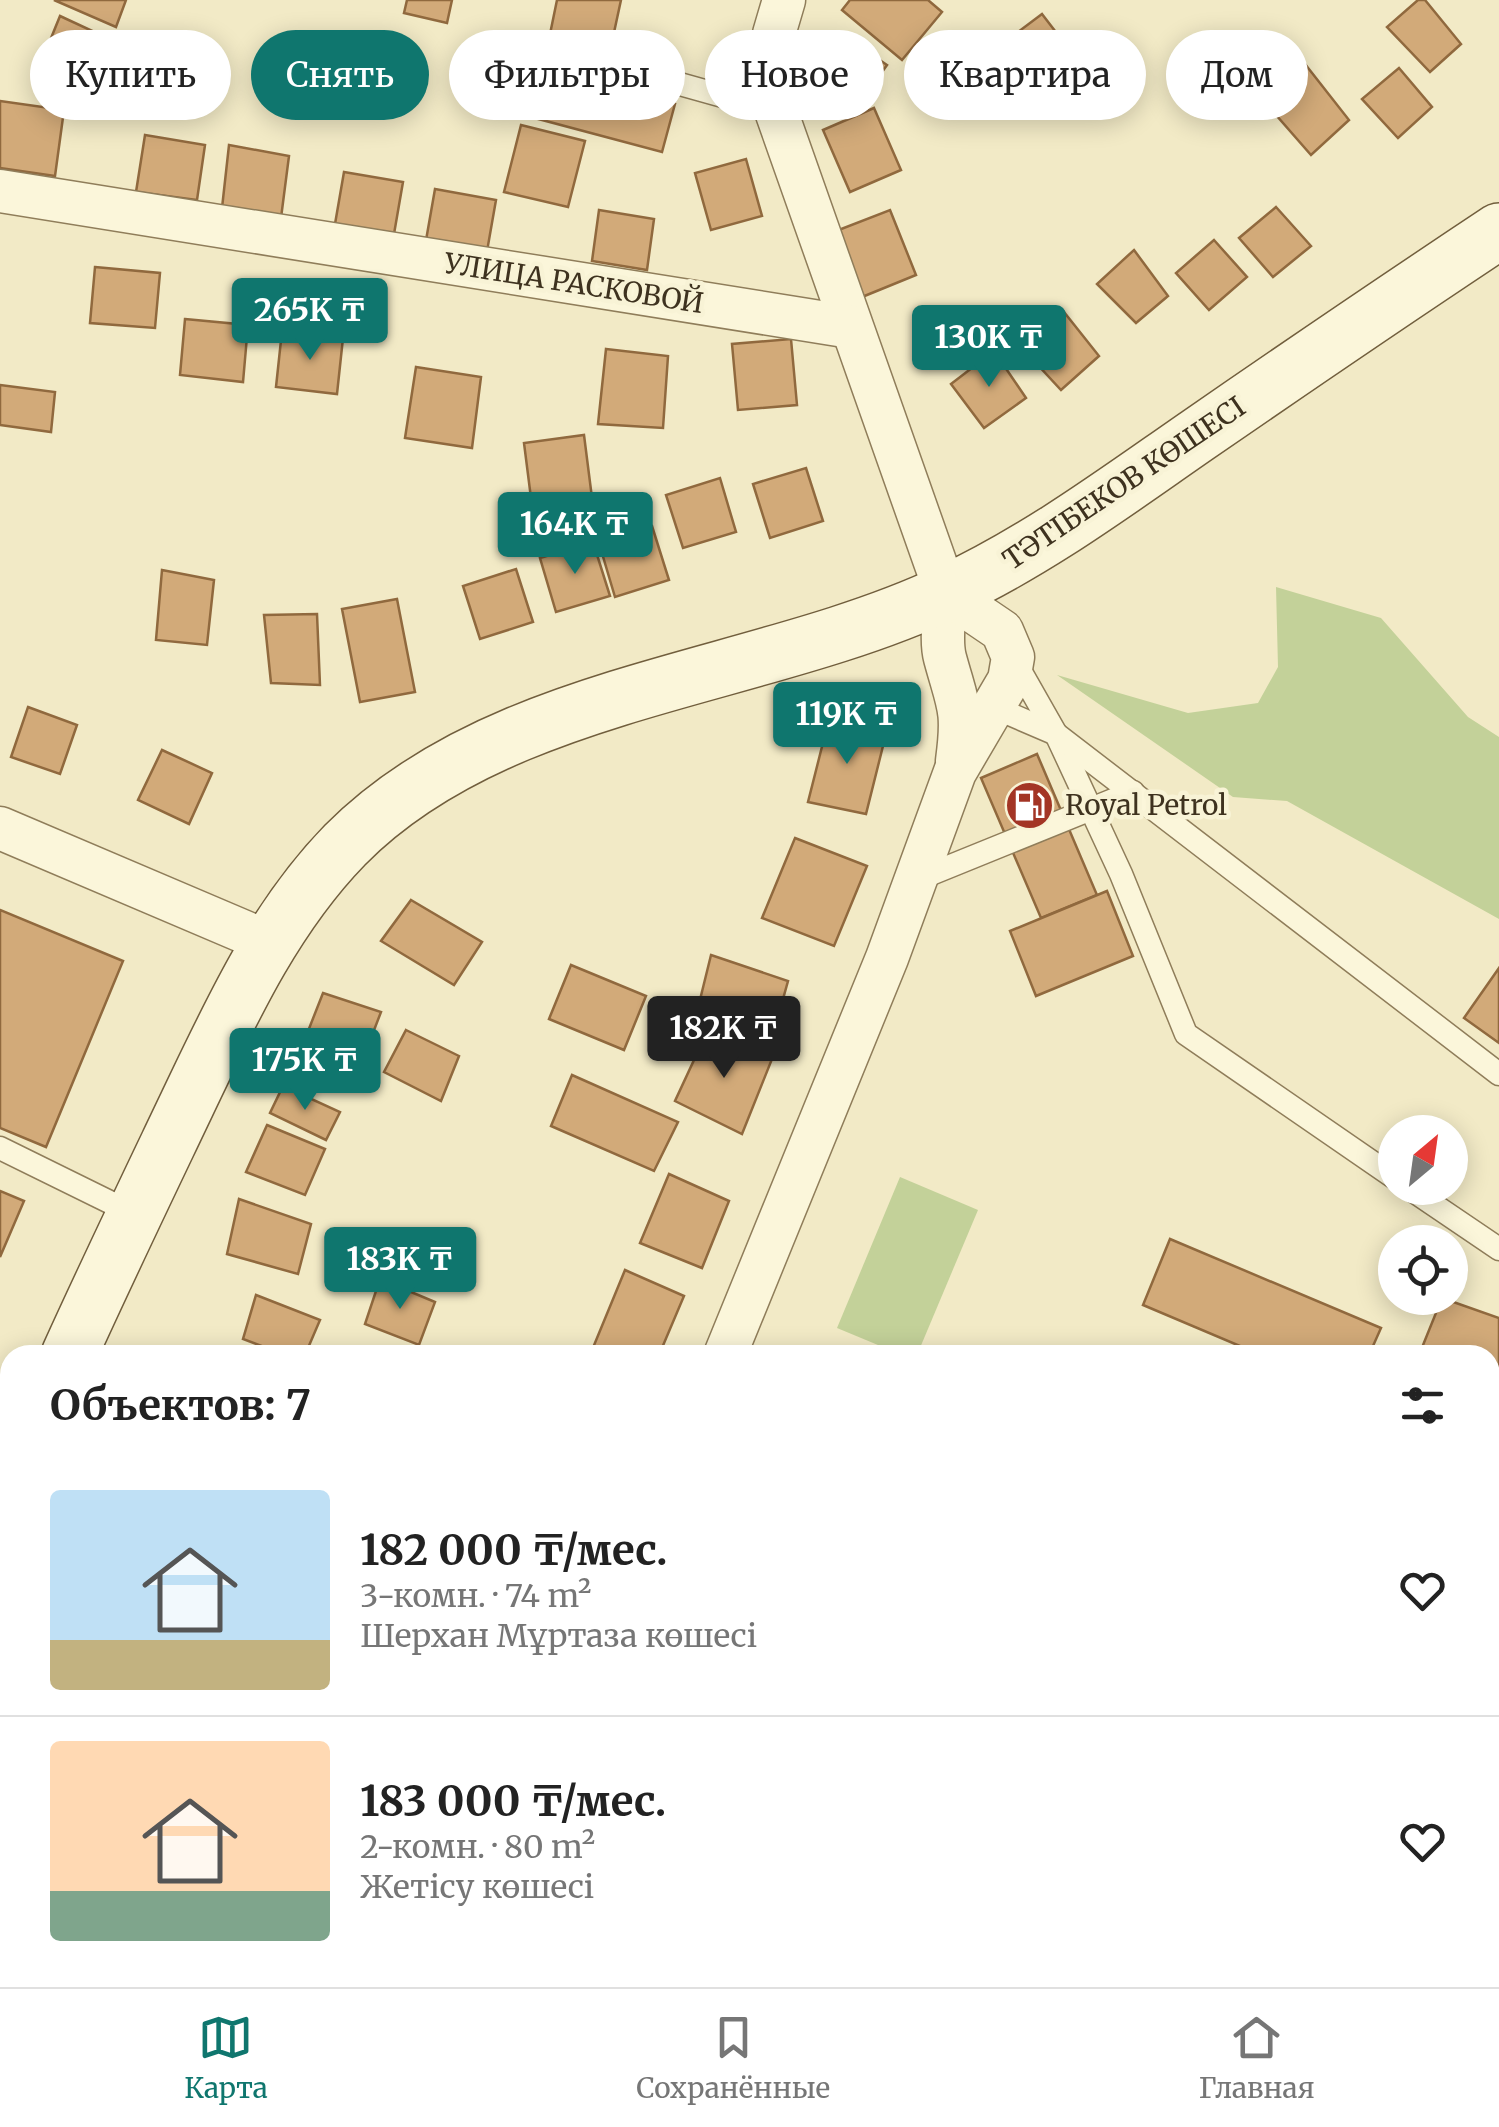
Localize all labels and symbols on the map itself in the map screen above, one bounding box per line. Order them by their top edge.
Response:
street label: УЛИЦА РАСКОВОЙ [441,245,706,321]
pin: 265K ₸ [229,278,391,363]
pin: 130K ₸ [908,305,1070,390]
street label: ТӘТІБЕКОВ КӨШЕСІ [996,388,1252,578]
pin: 164K ₸ [494,492,656,577]
pin: 119K ₸ [766,682,928,767]
fuel station icon: Royal Petrol [1004,779,1056,831]
place label: Royal Petrol [1065,787,1227,823]
pin: 182K ₸ [643,996,805,1081]
pin: 175K ₸ [224,1028,386,1113]
north arrow [1378,1115,1468,1205]
pin: 183K ₸ [319,1227,481,1312]

